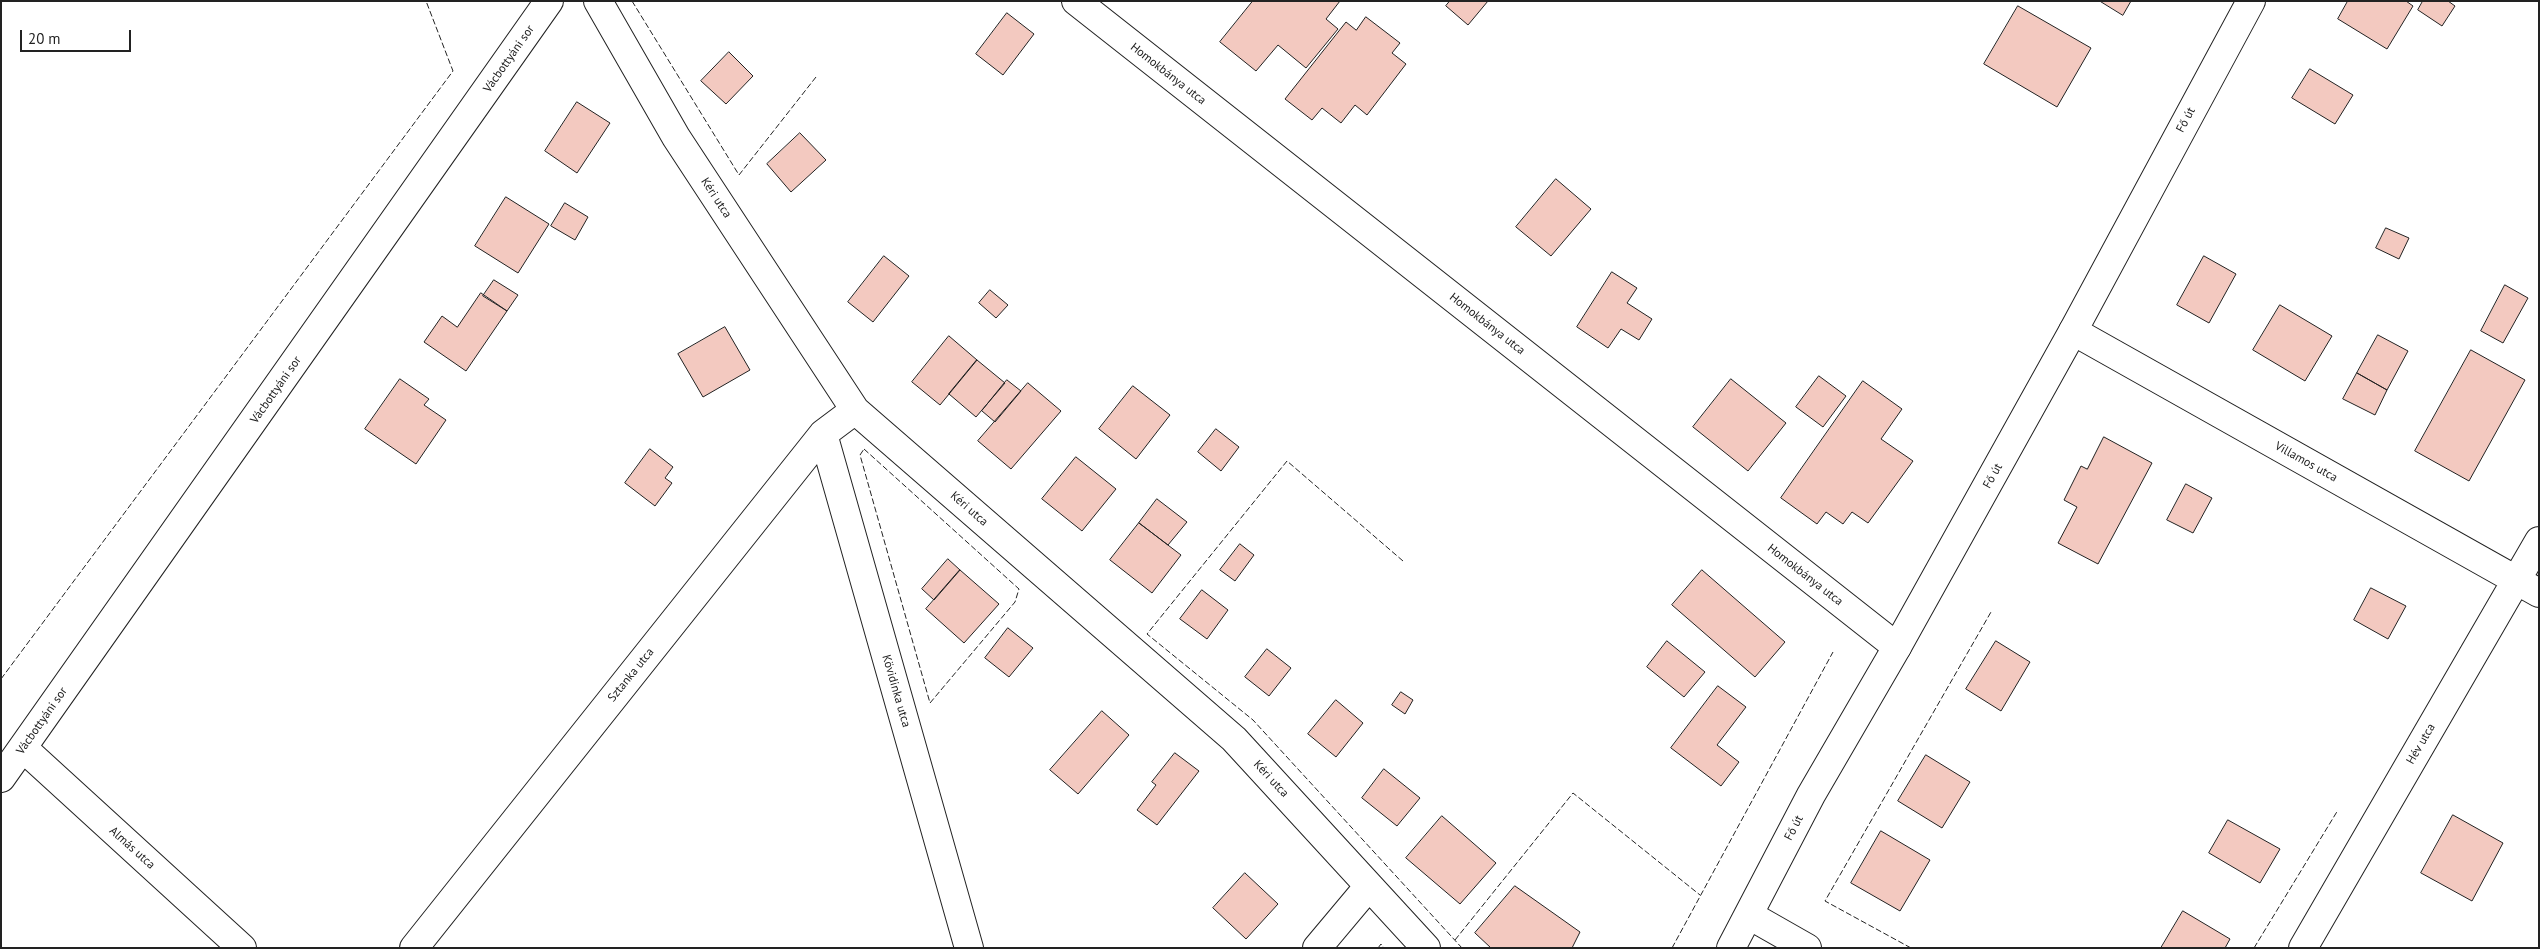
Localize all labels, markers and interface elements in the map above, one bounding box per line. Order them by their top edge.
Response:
scale bar [22,20,134,52]
street label: Vácbottyáni sor [481,23,537,95]
text: 20 m [28,29,61,48]
street label: Homokbánya utca [1127,40,1209,108]
street label: Fő út [2173,105,2199,135]
street label: Kéri utca [698,175,734,221]
street label: Homokbánya utca [1446,290,1528,358]
street label: Vácbottyáni sor [248,354,304,426]
street label: Villamos utca [2272,439,2340,485]
street label: Fő út [1980,461,2006,491]
street label: Kéri utca [947,489,991,529]
street label: Homokbánya utca [1764,541,1846,609]
street label: Sztanka utca [605,645,657,705]
street label: Kövidinka utca [879,653,913,729]
street label: Vácbottyáni sor [14,685,70,757]
street label: Hév utca [2404,721,2438,767]
street label: Kéri utca [1250,758,1292,800]
street label: Fő út [1782,813,1806,843]
street label: Almás utca [106,824,158,872]

